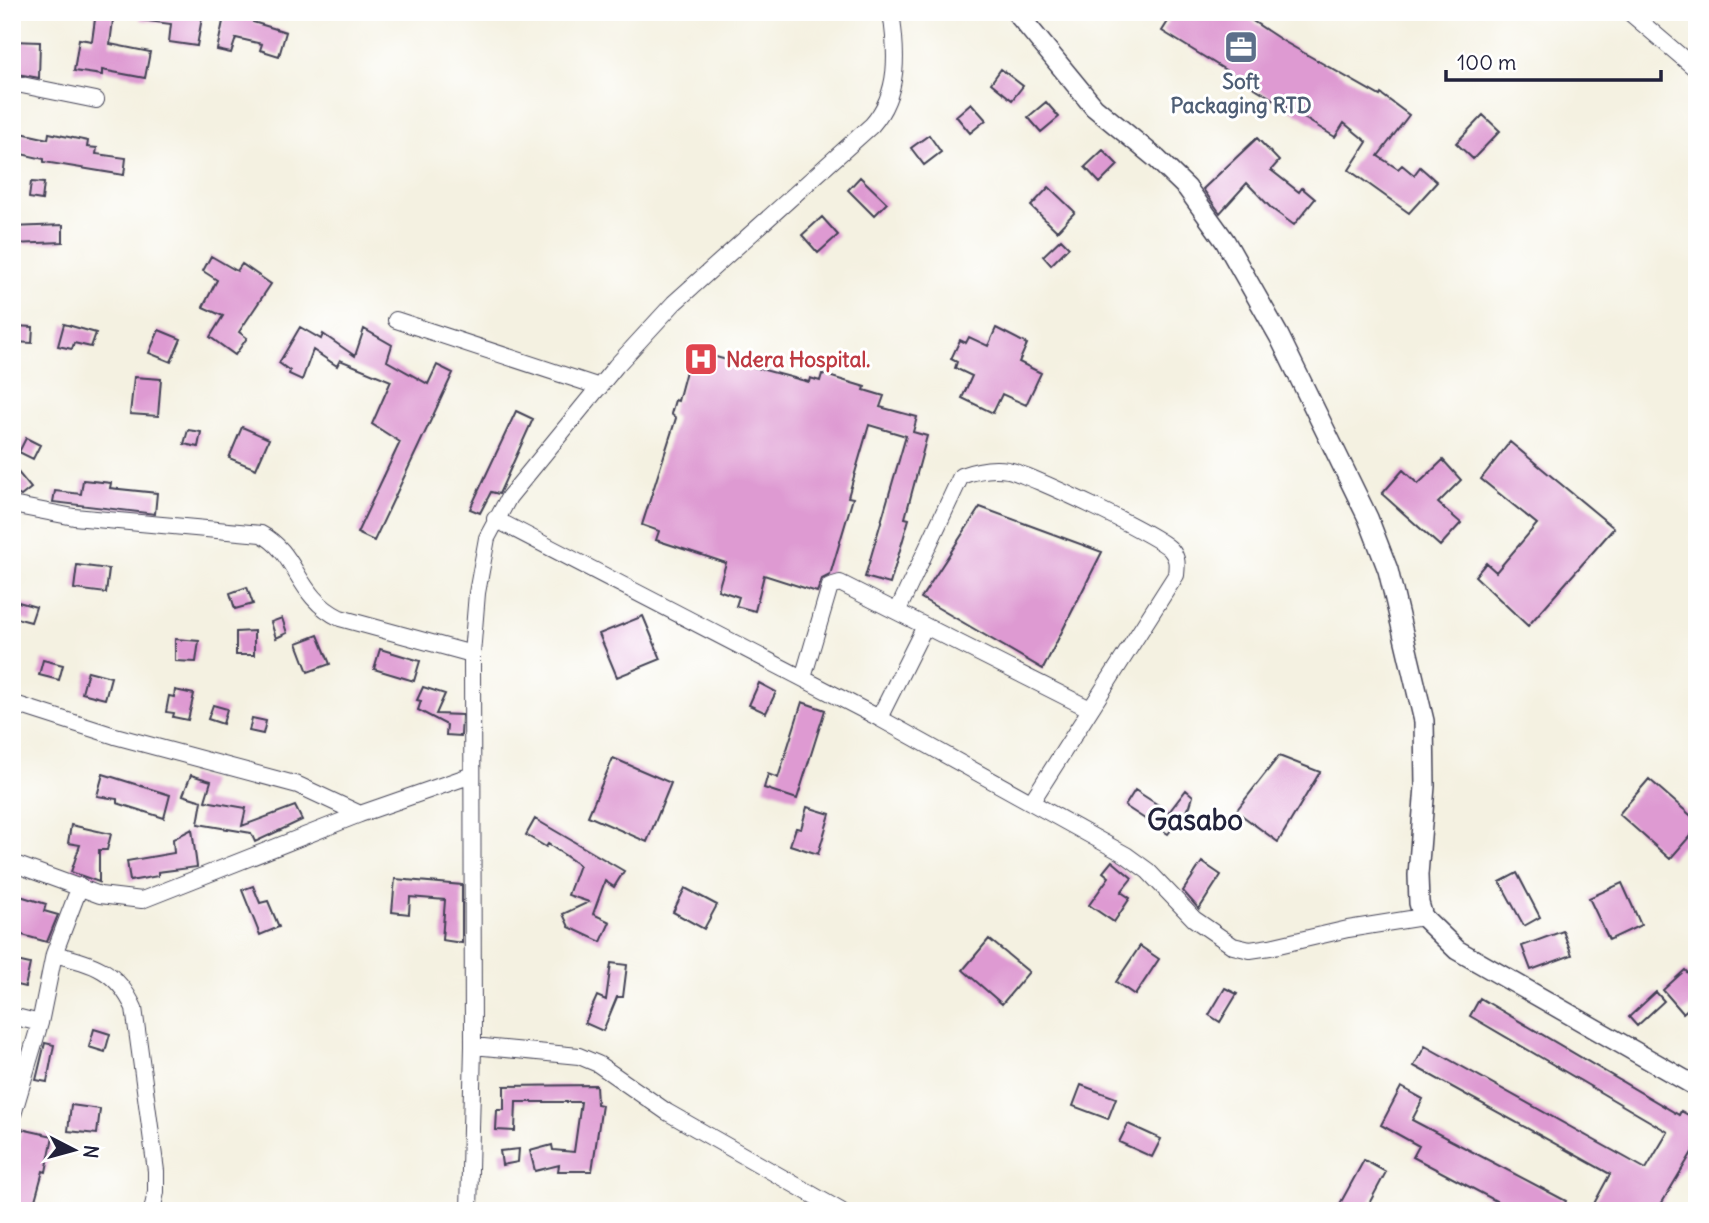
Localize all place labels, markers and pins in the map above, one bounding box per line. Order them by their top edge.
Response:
office icon: Soft Packaging RTD [1222,28,1260,66]
place label: Soft Packaging RTD [1170,68,1312,119]
hospital icon: Ndera Hospital. [682,340,720,378]
place label: Ndera Hospital. [726,346,870,373]

